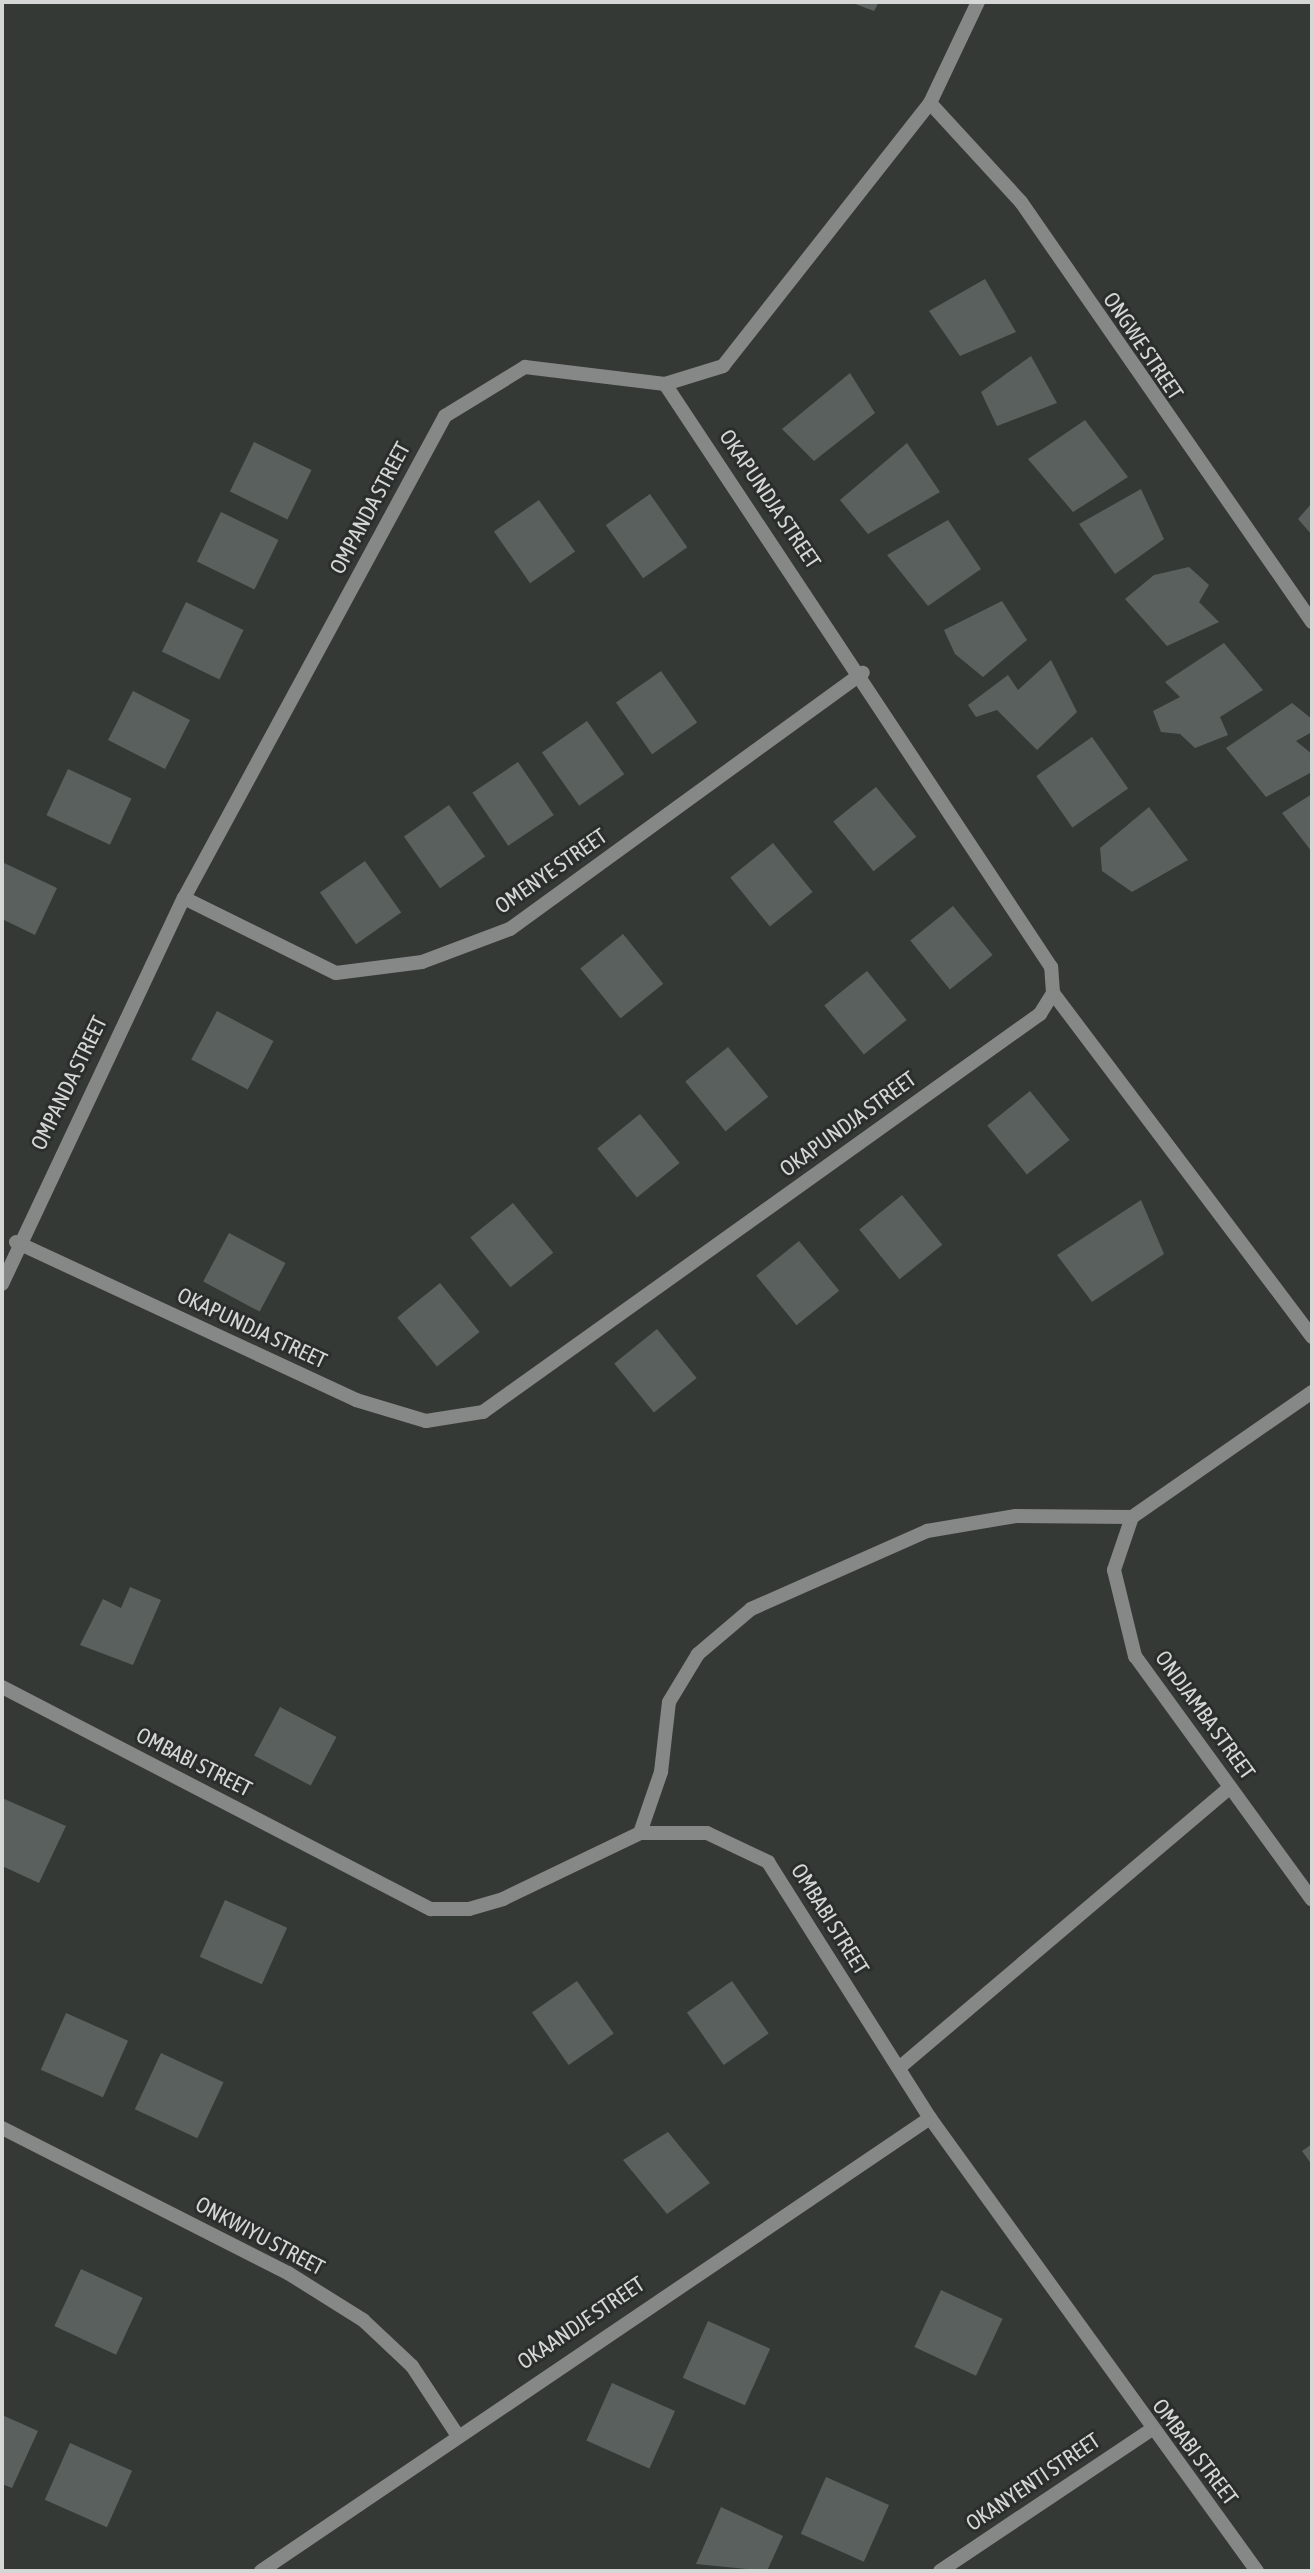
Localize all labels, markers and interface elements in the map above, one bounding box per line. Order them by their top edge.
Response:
street label: ONGWE STREET [1097,287,1189,405]
street label: OKAPUNDJA STREET [714,424,826,574]
street label: OMPANDA STREET [324,437,416,579]
street label: OMENYE STREET [490,823,612,919]
street label: OMPANDA STREET [25,1012,113,1154]
street label: OKAPUNDJA STREET [775,1066,921,1182]
street label: OKAPUNDJA STREET [173,1282,331,1374]
street label: ONDJAMBA STREET [1149,1646,1261,1784]
street label: OMBABI STREET [132,1722,256,1802]
street label: OMBABI STREET [785,1859,875,1979]
street label: ONKWIYU STREET [191,2191,329,2281]
street label: OKAANDJE STREET [512,2271,650,2375]
street label: OMBABI STREET [1146,2394,1244,2510]
street label: OKANYENTI STREET [961,2427,1105,2537]

